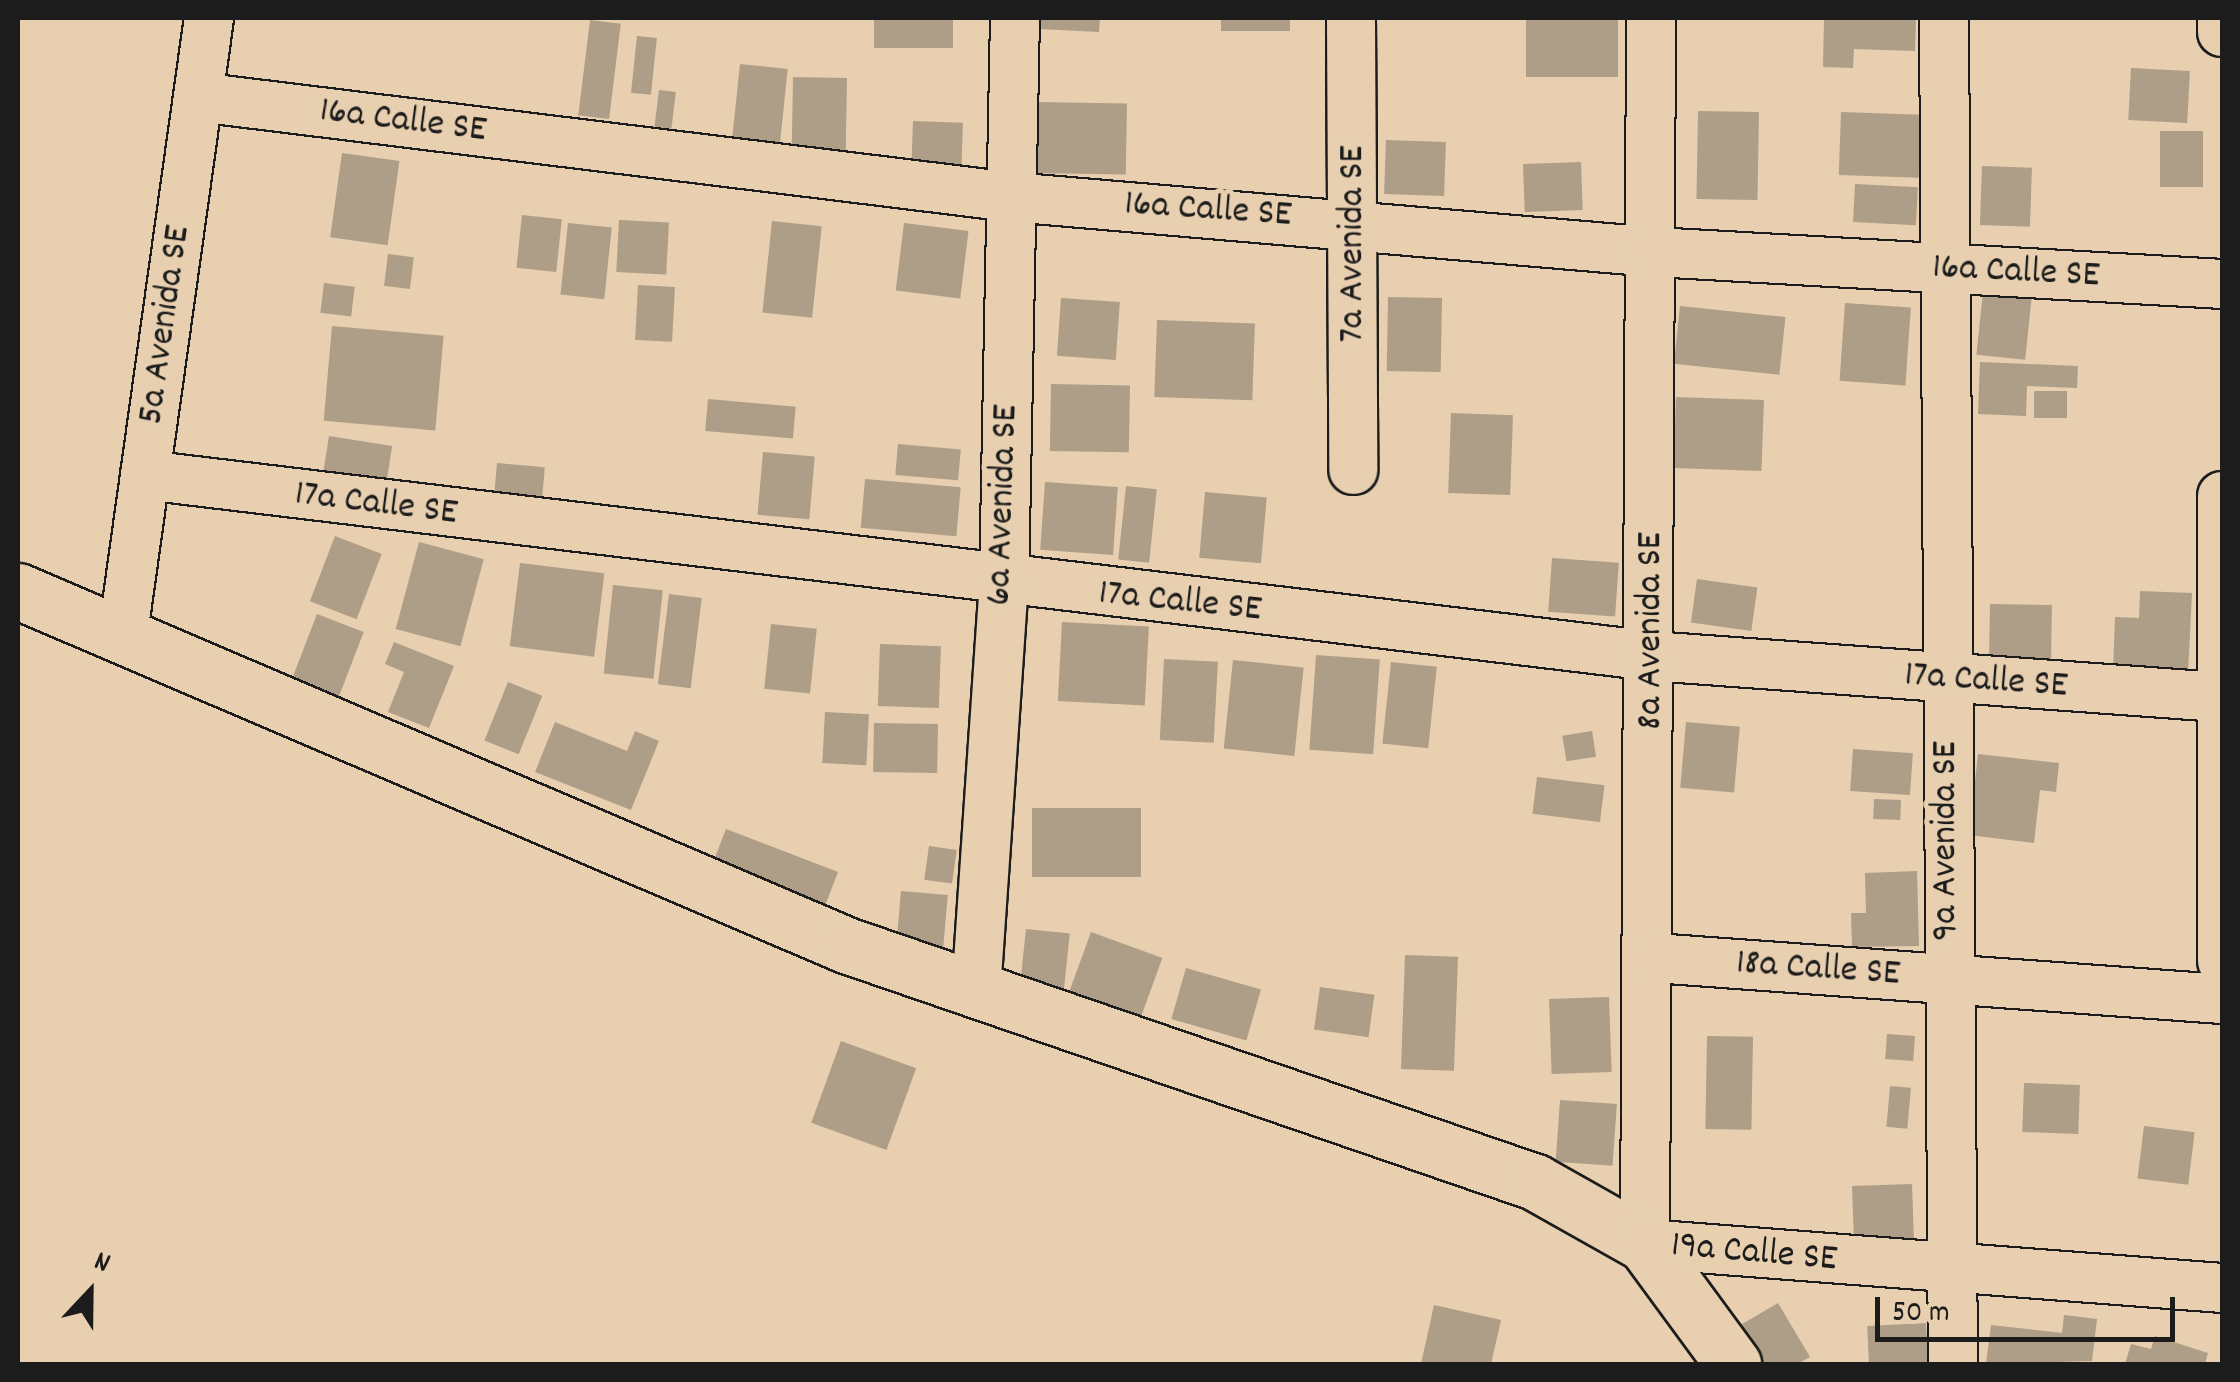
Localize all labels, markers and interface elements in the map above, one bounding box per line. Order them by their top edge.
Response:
street label: 16a Calle SE [317,89,489,155]
street label: 7a Avenida SE [1331,145,1377,343]
street label: 16a Calle SE [1123,182,1293,240]
street label: 5a Avenida SE [129,223,203,427]
street label: 16a Calle SE [1931,246,2101,300]
street label: 6a Avenida SE [978,404,1030,606]
street label: 17a Calle SE [292,472,460,538]
street label: 8a Avenida SE [1629,532,1675,730]
street label: 17a Calle SE [1096,572,1264,634]
street label: 17a Calle SE [1903,654,2069,710]
street label: 9a Avenida SE [1924,741,1970,941]
street label: 18a Calle SE [1735,942,1901,998]
street label: 19a Calle SE [1669,1224,1839,1284]
north arrow [40,1242,140,1342]
text: N [87,1243,115,1285]
scale bar [1880,1277,2180,1339]
text: 50 m [1892,1293,1950,1336]

